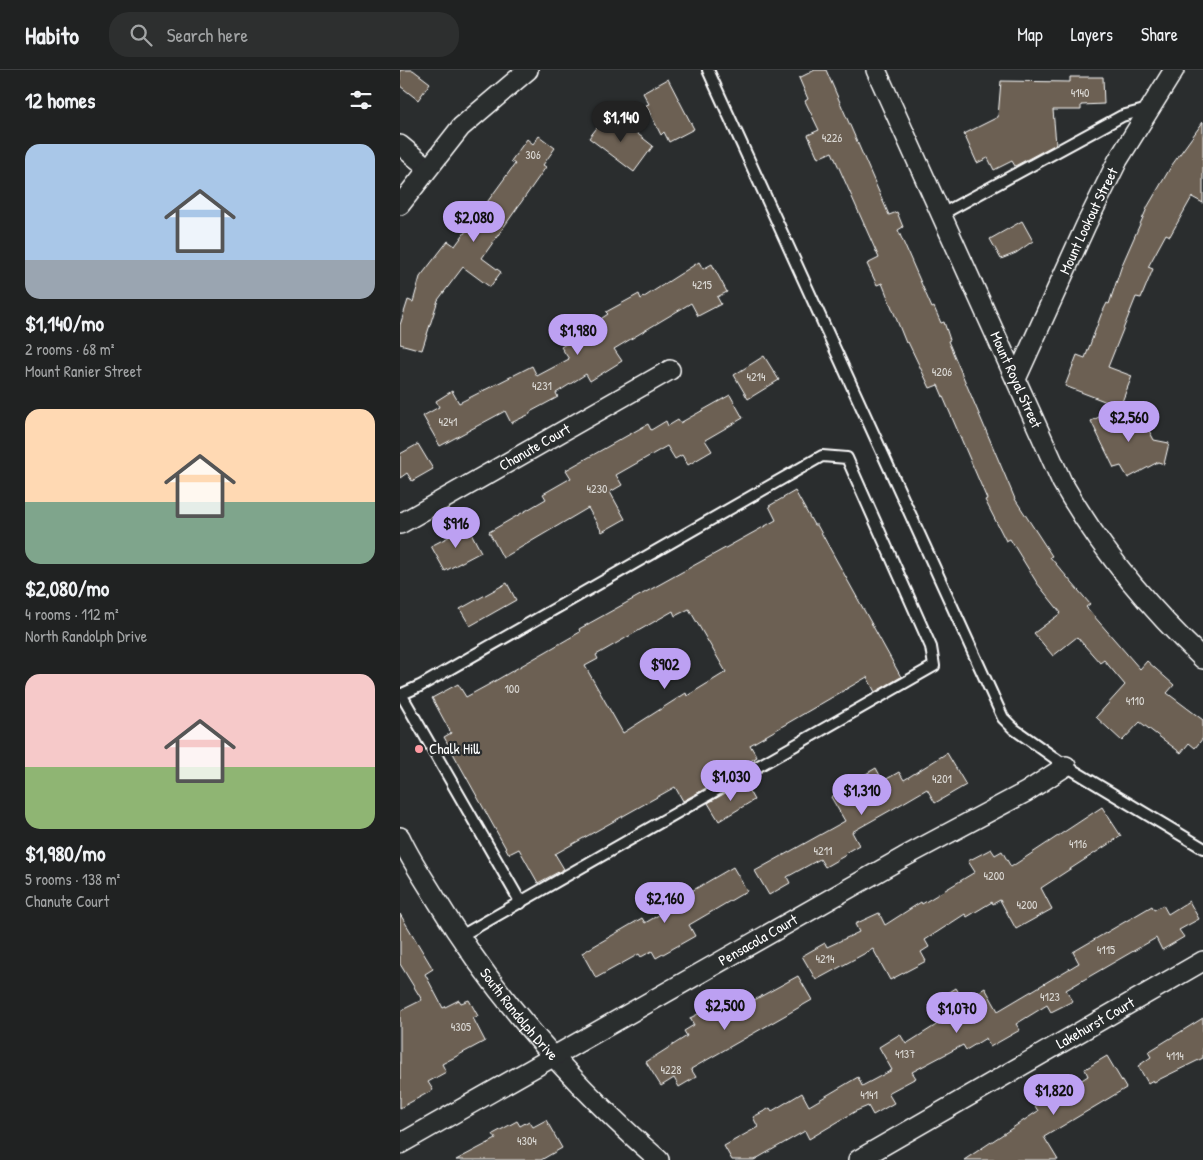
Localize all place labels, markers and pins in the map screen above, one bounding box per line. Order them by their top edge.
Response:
pin: $1,140 [580,100,662,143]
pin: $2,080 [433,200,515,243]
pin: $1,980 [537,314,619,356]
pin: $2,560 [1088,400,1170,443]
pin: $916 [426,506,486,549]
pin: $902 [635,648,695,690]
place label: Chalk Hill [429,738,480,759]
marker: Chalk Hill [413,743,425,755]
pin: $1,030 [690,760,772,802]
pin: $1,310 [821,774,903,816]
pin: $2,160 [624,882,706,924]
pin: $2,500 [684,988,766,1031]
pin: $1,070 [916,992,998,1034]
pin: $1,820 [1013,1074,1095,1116]

